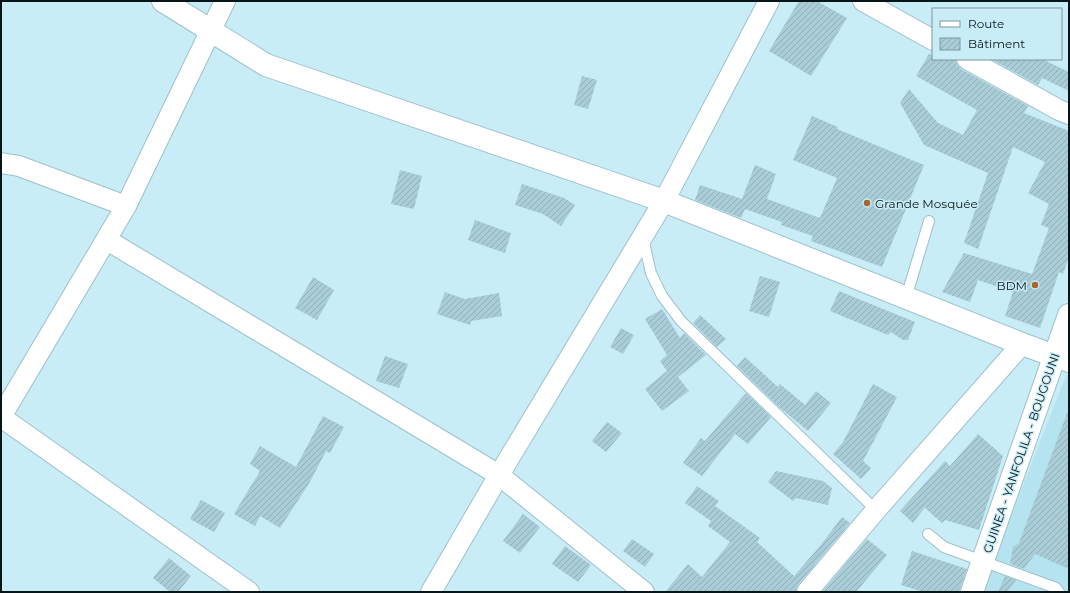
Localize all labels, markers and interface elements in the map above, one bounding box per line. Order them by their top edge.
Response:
legend [932,8,1062,60]
text: Route [968,16,1004,31]
text: Bâtiment [968,36,1025,51]
place label: Grande Mosquée [875,196,978,211]
marker: Grande Mosquée [862,198,872,208]
place label: BDM [997,278,1027,293]
marker: BDM [1030,280,1040,290]
street label: GUINEA - YANFOLILA - BOUGOUNI [980,351,1062,555]

